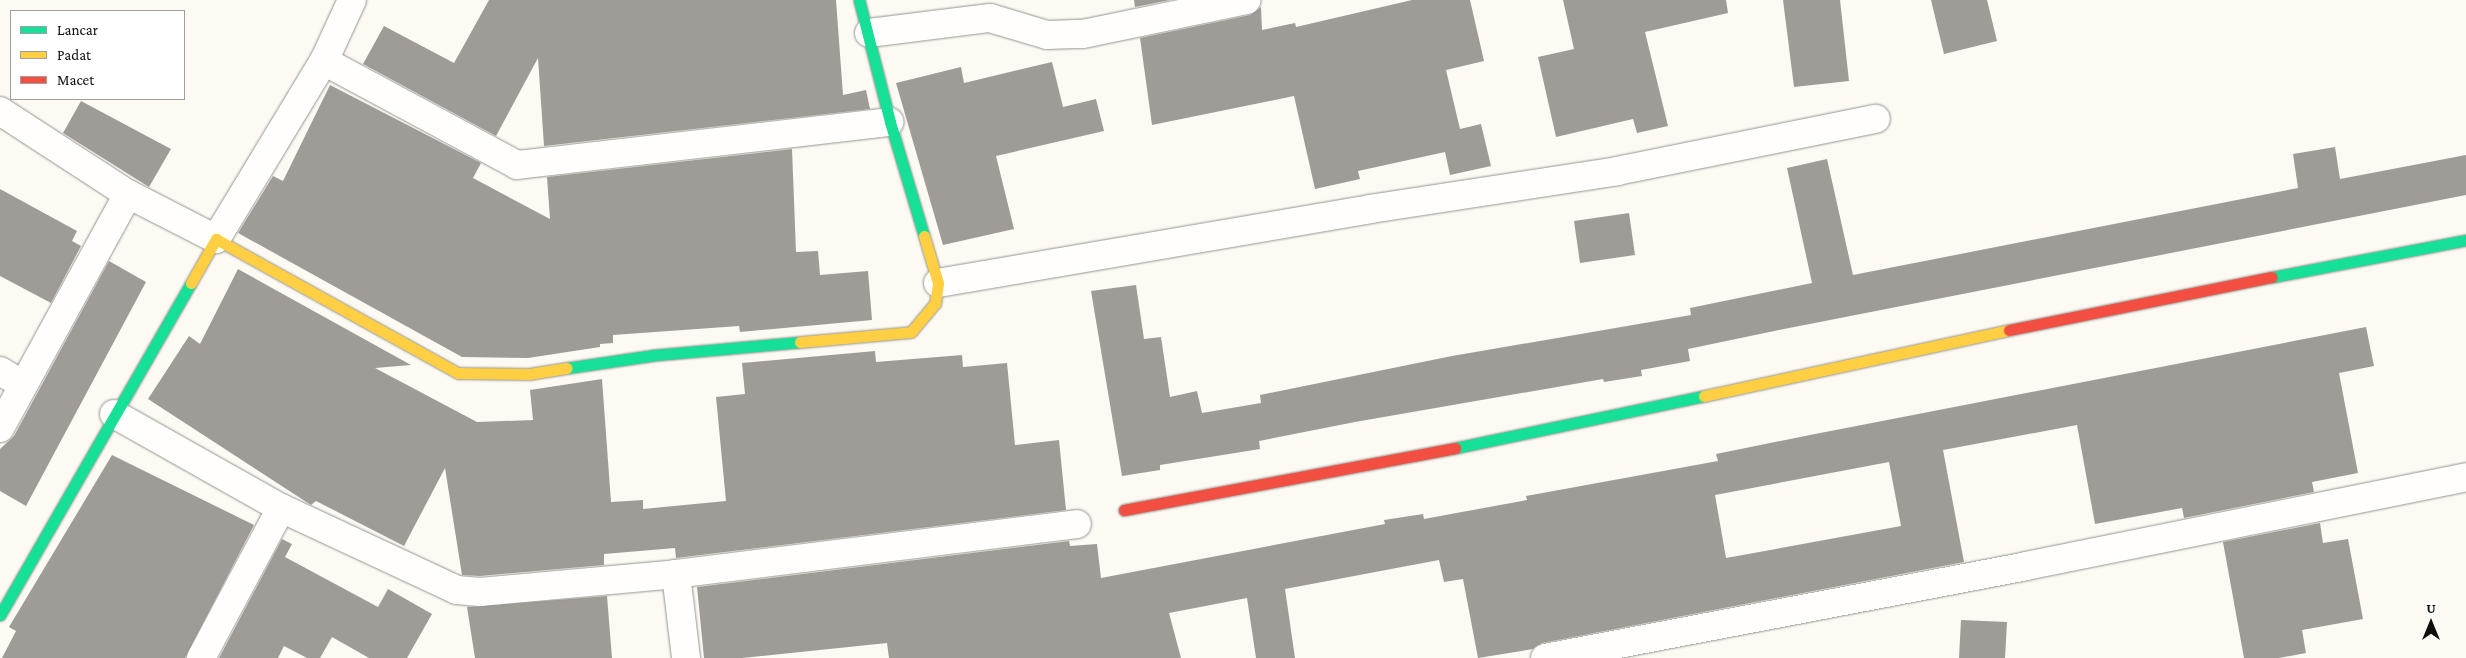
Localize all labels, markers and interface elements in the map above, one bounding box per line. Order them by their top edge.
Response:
legend [10,10,185,100]
text: Lancar [57,22,98,38]
text: Padat [57,47,91,63]
text: Macet [57,72,94,88]
north arrow [2406,598,2456,648]
text: U [2426,600,2436,616]

